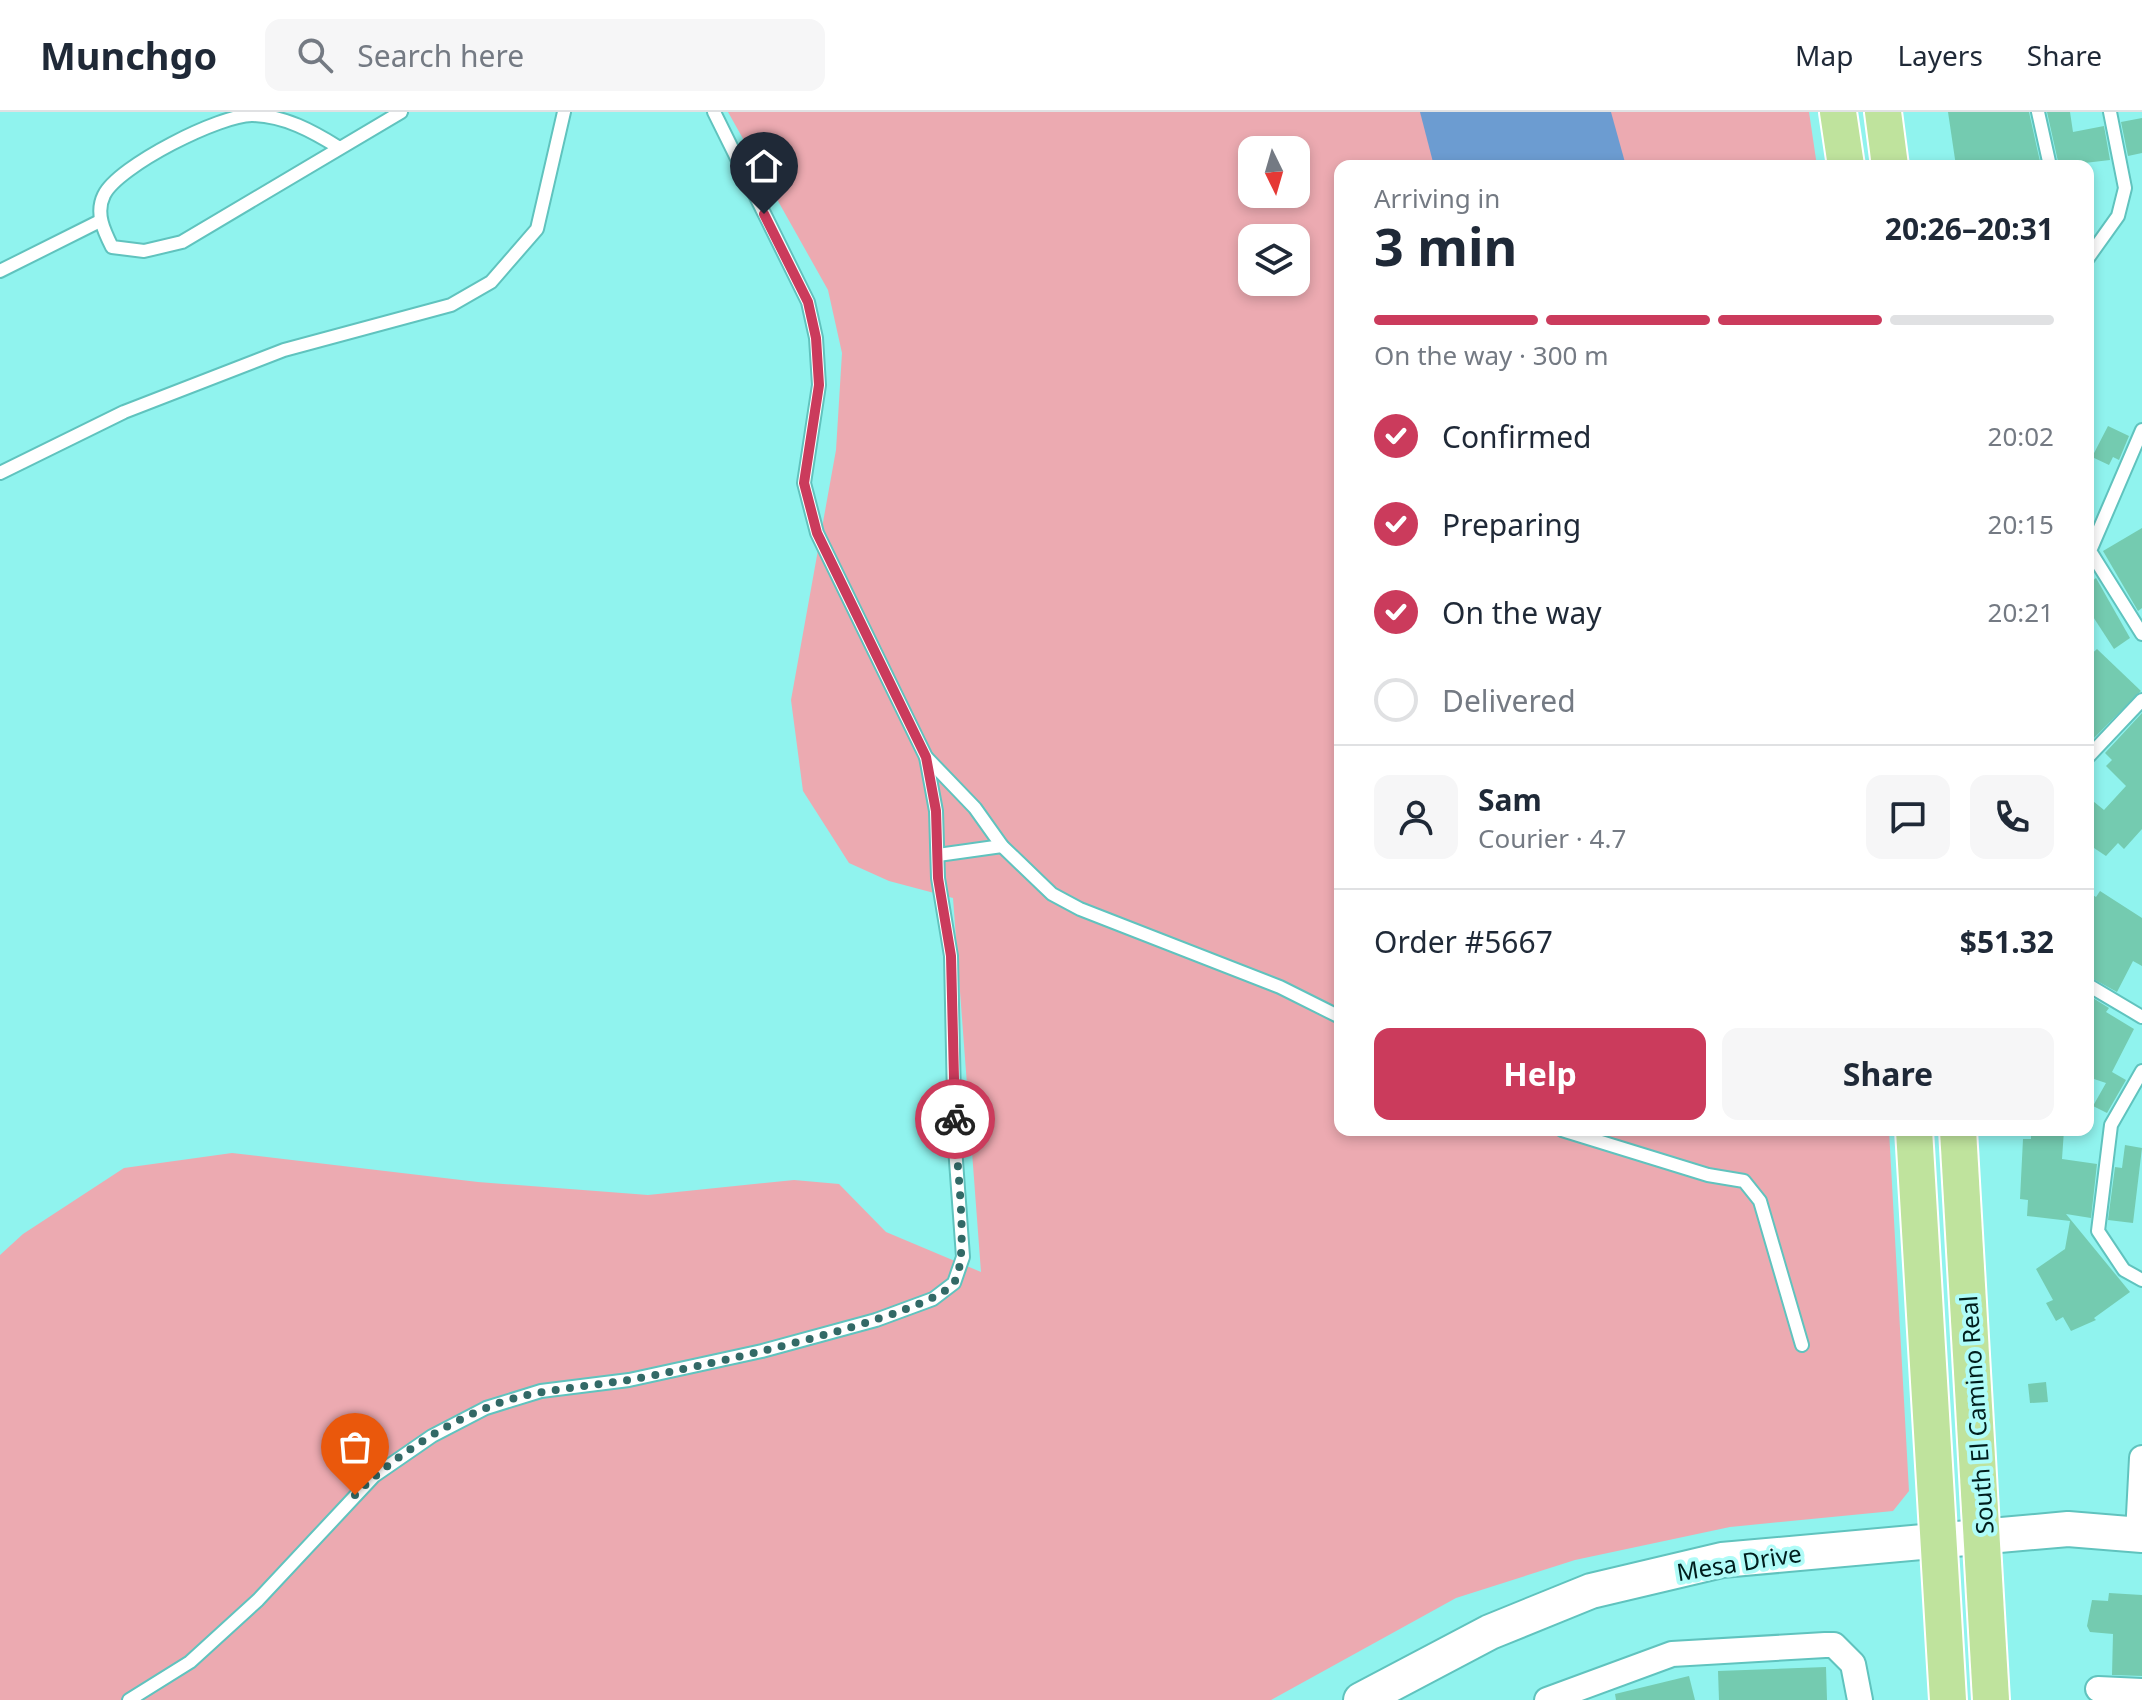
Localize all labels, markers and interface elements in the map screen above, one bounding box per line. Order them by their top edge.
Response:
search box [265,19,825,91]
text: Munchgo [40,29,217,81]
icon: search [293,33,337,77]
text: Search here [357,35,524,76]
text: Map [1795,36,1853,74]
text: Layers [1897,36,1983,74]
text: Share [2027,36,2102,74]
pin [730,132,798,214]
north arrow [1238,136,1310,208]
map controls [1238,136,1310,296]
icon: home [742,144,786,188]
text: Arriving in [1374,180,1500,216]
text: 20:26–20:31 [1885,208,2054,249]
text: 3 min [1374,210,1517,281]
button: layers [1238,224,1310,296]
text: On the way · 300 m [1374,337,1608,373]
icon: check [1374,414,1418,458]
text: Confirmed [1442,416,1592,457]
text: 20:02 [1988,418,2054,454]
icon: check [1374,502,1418,546]
text: Preparing [1442,504,1581,545]
text: 20:15 [1988,506,2054,542]
icon: check [1374,590,1418,634]
text: On the way [1442,592,1602,633]
text: 20:21 [1988,594,2054,630]
text: Delivered [1442,680,1576,721]
button: person [1374,775,1458,859]
button: chat [1866,775,1950,859]
button: phone [1970,775,2054,859]
text: Sam [1478,779,1542,820]
text: Courier · 4.7 [1478,820,1626,856]
text: Order #5667 [1374,921,1553,962]
text: $51.32 [1960,921,2054,962]
button: Help [1374,1028,1706,1120]
button: Share [1722,1028,2054,1120]
courier [915,1079,995,1159]
icon: bike [933,1097,977,1141]
street label: South El Camino Real [1951,1295,2001,1535]
pin [321,1413,389,1495]
icon: bag [333,1425,377,1469]
street label: Mesa Drive [1674,1536,1804,1588]

